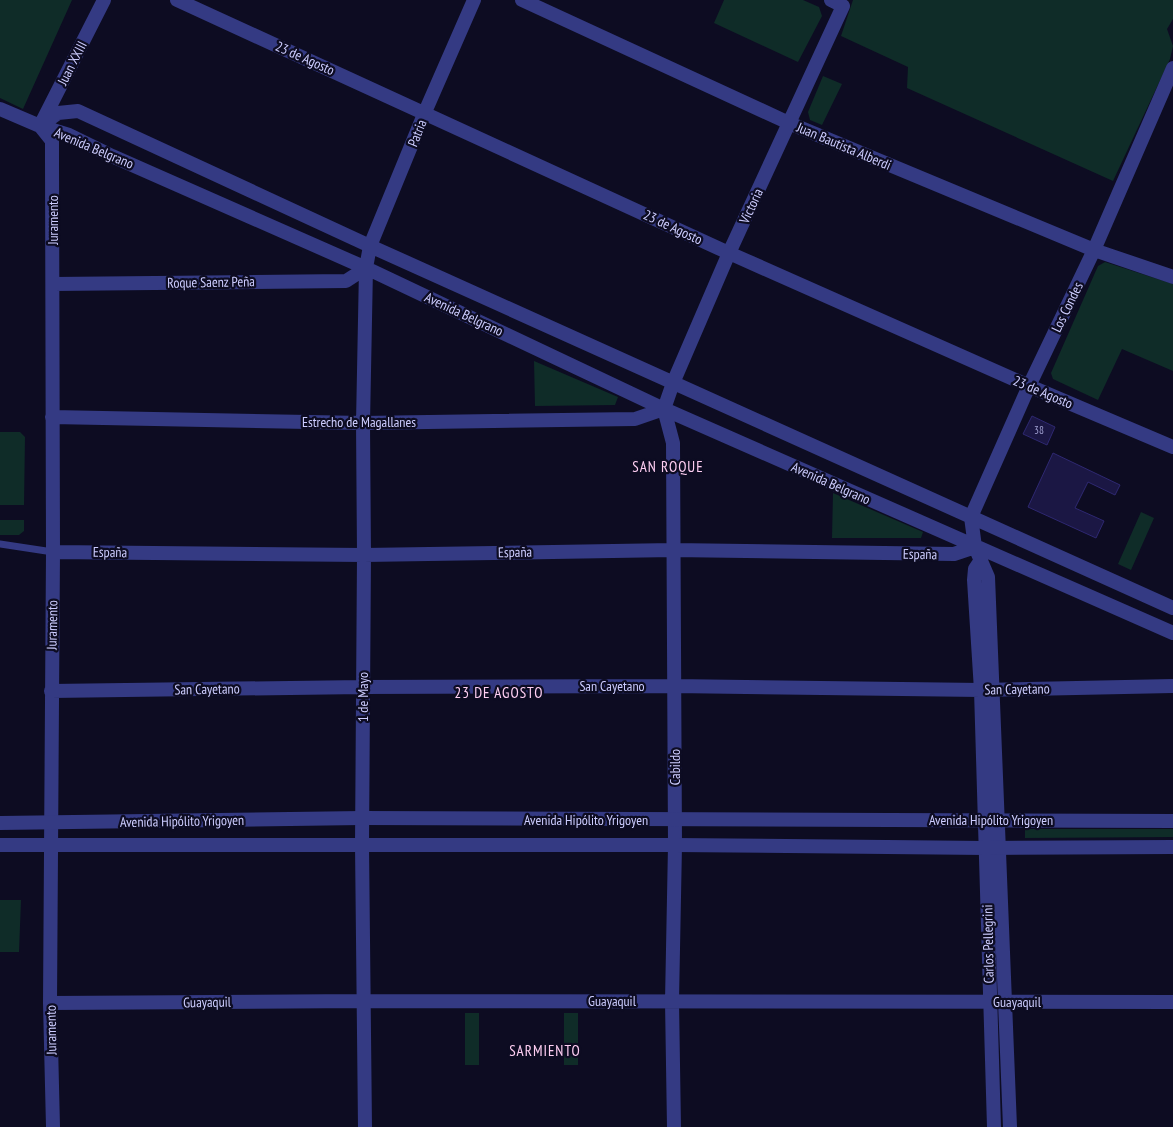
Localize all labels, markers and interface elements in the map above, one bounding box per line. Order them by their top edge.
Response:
street label: 23 de Agosto [273,37,337,79]
street label: Juan XXIII [53,38,91,89]
street label: Patria [403,117,431,149]
street label: Juan Bautista Alberdi [793,118,894,174]
street label: Avenida Belgrano [52,123,136,173]
street label: Victoria [735,186,767,227]
street label: Juramento [44,195,62,246]
street label: 23 de Agosto [641,206,705,248]
street label: Roque Saenz Peña [167,272,255,292]
street label: Los Condes [1047,279,1087,335]
street label: Avenida Belgrano [422,288,506,340]
street label: 23 de Agosto [1010,371,1076,413]
street label: Estrecho de Magallanes [302,413,416,431]
house number: 38 [1034,423,1044,437]
district label: SAN ROQUE [632,457,704,476]
street label: Avenida Belgrano [789,458,873,508]
street label: España [93,543,127,561]
street label: España [498,543,532,561]
street label: España [903,545,937,563]
street label: Juramento [43,600,61,651]
street label: 1 de Mayo [354,672,372,722]
street label: San Cayetano [579,677,645,695]
street label: San Cayetano [174,679,240,699]
street label: San Cayetano [984,679,1050,699]
district label: 23 DE AGOSTO [455,683,543,702]
street label: Cabildo [666,749,684,785]
street label: Avenida Hipólito Yrigoyen [120,811,244,831]
street label: Avenida Hipólito Yrigoyen [524,811,648,829]
street label: Avenida Hipólito Yrigoyen [929,811,1053,829]
street label: Carlos Pellegrini [978,905,998,983]
street label: Guayaquil [588,992,637,1010]
street label: Guayaquil [183,993,232,1011]
street label: Guayaquil [993,993,1042,1011]
street label: Juramento [42,1005,60,1056]
district label: SARMIENTO [509,1041,581,1060]

